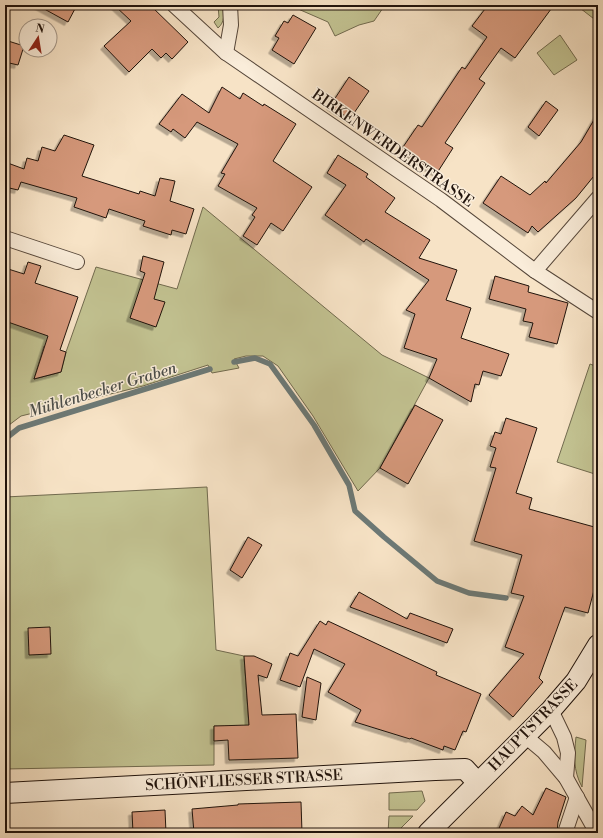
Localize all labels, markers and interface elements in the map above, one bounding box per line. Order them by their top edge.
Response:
north arrow [18,18,58,58]
text: N [34,21,46,37]
street label: BIRKENWERDERSTRASSE [307,85,477,212]
water label: Mühlenbecker Graben [26,358,180,422]
street label: HAUPTSTRASSE [485,675,582,775]
street label: SCHÖNFLIESSER STRASSE [145,765,343,795]

